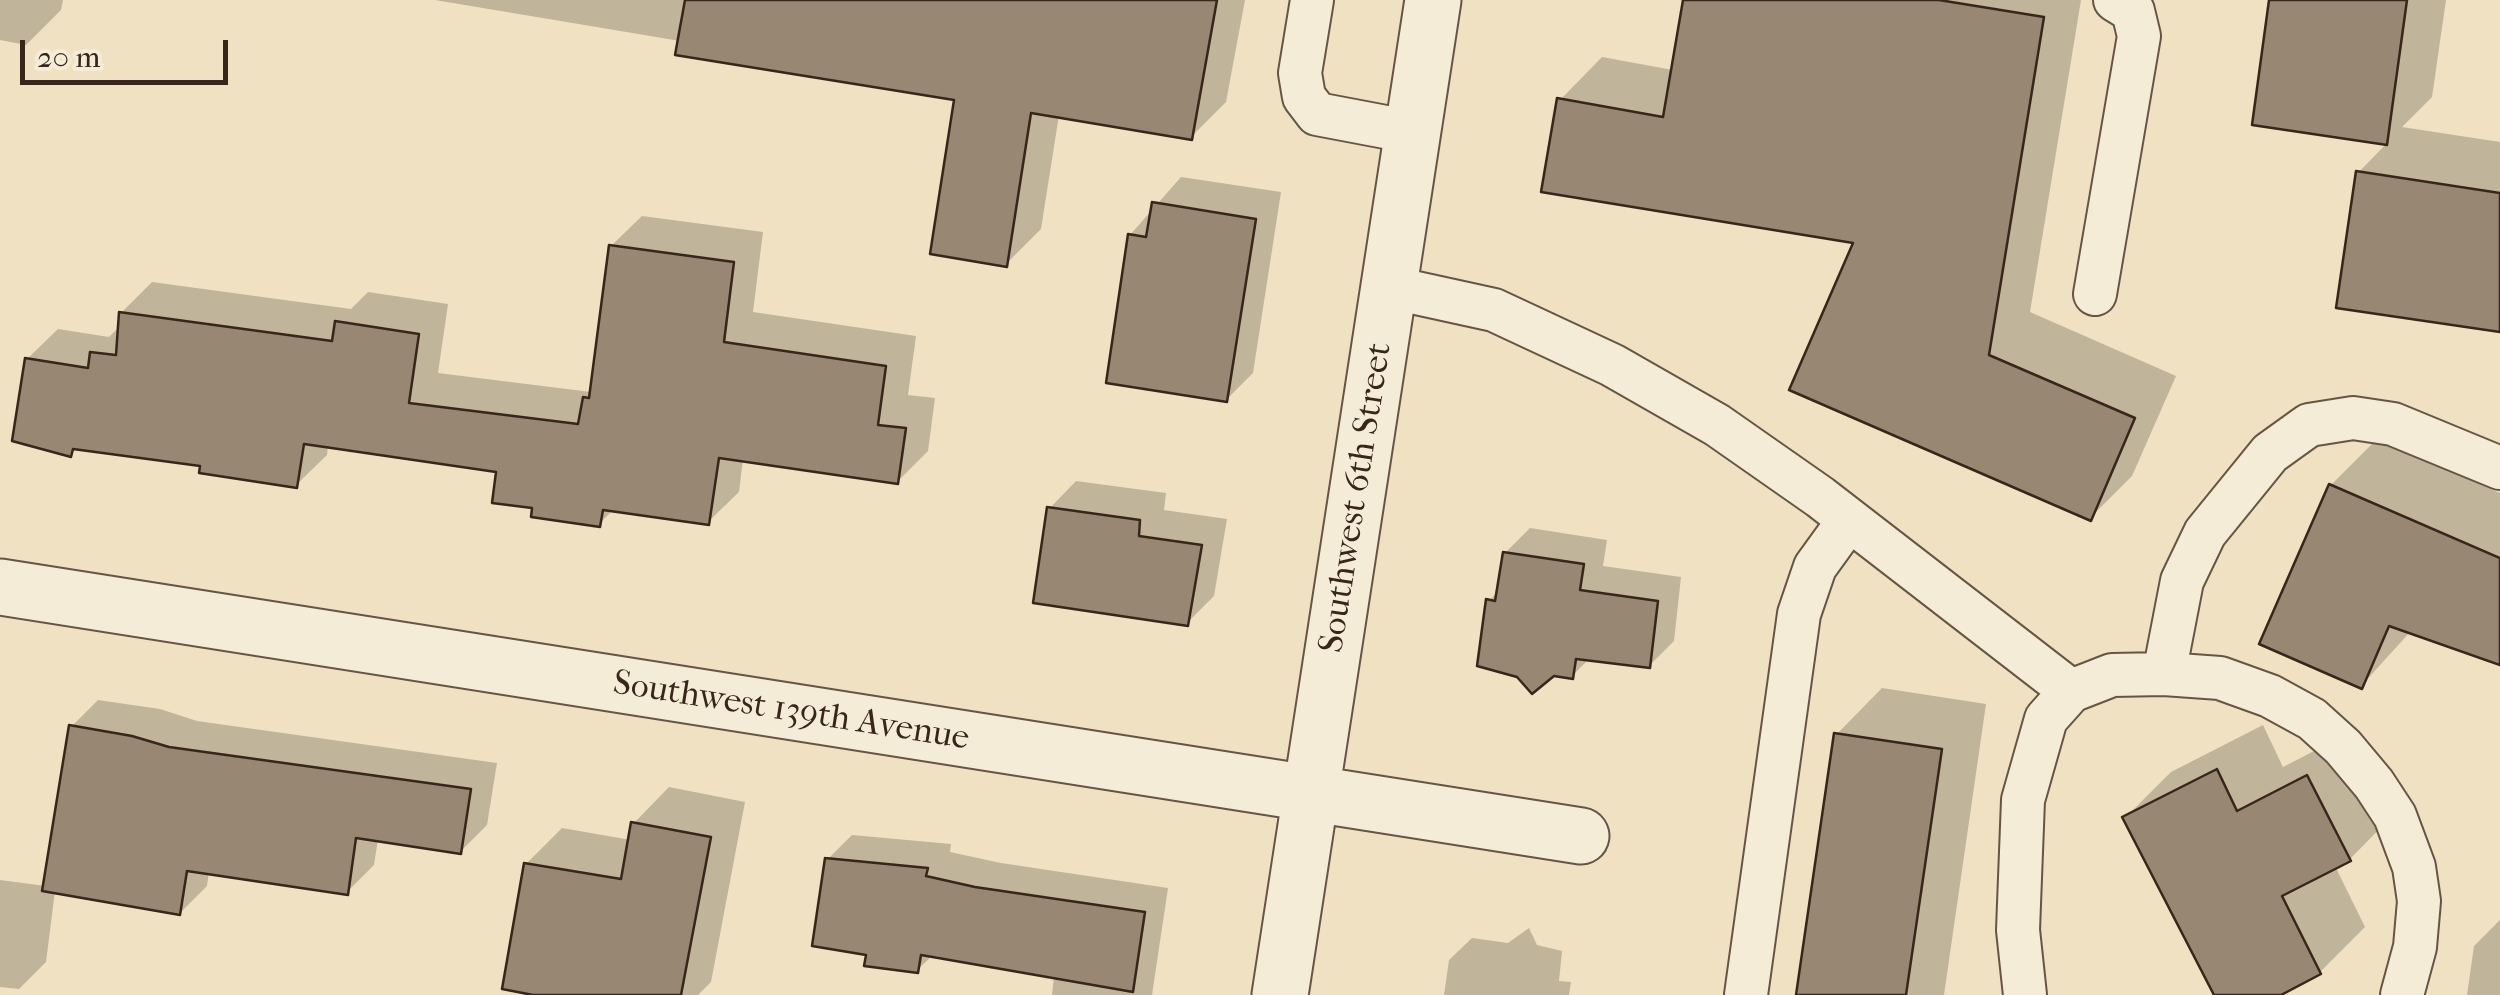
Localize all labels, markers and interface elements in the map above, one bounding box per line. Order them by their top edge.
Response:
scale bar [25,20,232,82]
text: 20 m [37,40,100,75]
street label: Southwest 6th Street [1312,340,1402,656]
street label: Southwest 139th Avenue [610,663,972,761]

